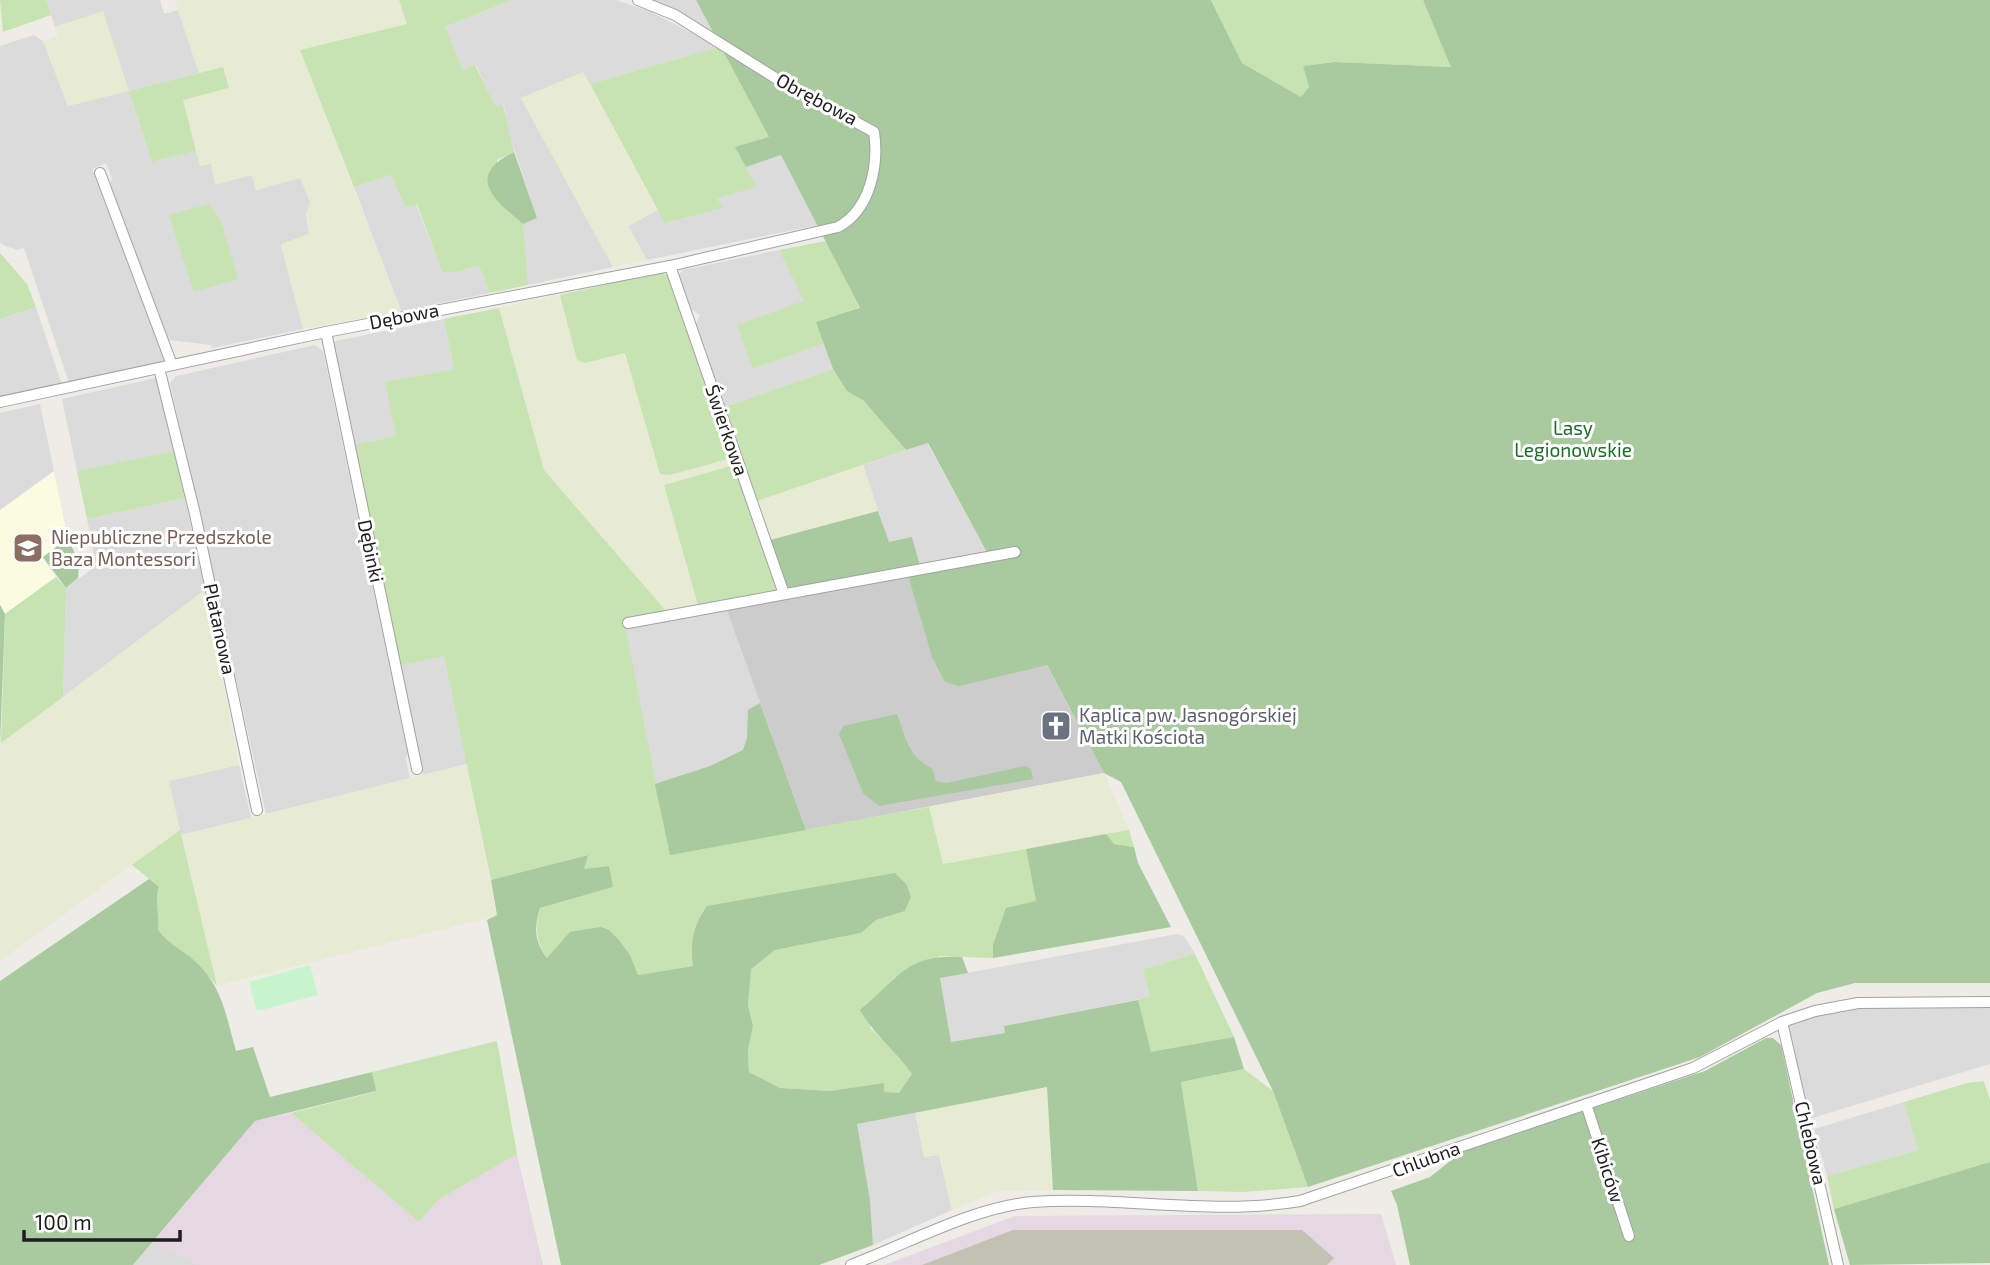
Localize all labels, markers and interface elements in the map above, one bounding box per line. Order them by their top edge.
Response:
street label: Obrębowa [773,68,862,130]
street label: Dębowa [367,298,441,334]
street label: Świerkowa [701,381,754,478]
park label: Lasy Legionowskie [1514,416,1632,461]
street label: Dębinki [354,517,389,584]
place label: Niepubliczne Przedszkole Baza Montessori [51,525,272,570]
school or university icon: Niepubliczne Przedszkole Baza Montessori [11,531,45,565]
street label: Platanowa [200,581,241,677]
place label: Kaplica pw. Jasnogórskiej Matki Kościoła [1079,703,1297,748]
church icon: Kaplica pw. Jasnogórskiej Matki Kościoła [1039,709,1073,743]
street label: Chlebowa [1791,1099,1832,1187]
street label: Kibiców [1587,1134,1630,1206]
street label: Chlubna [1389,1136,1463,1181]
scale bar [24,1198,180,1242]
text: 100 m [35,1209,92,1234]

